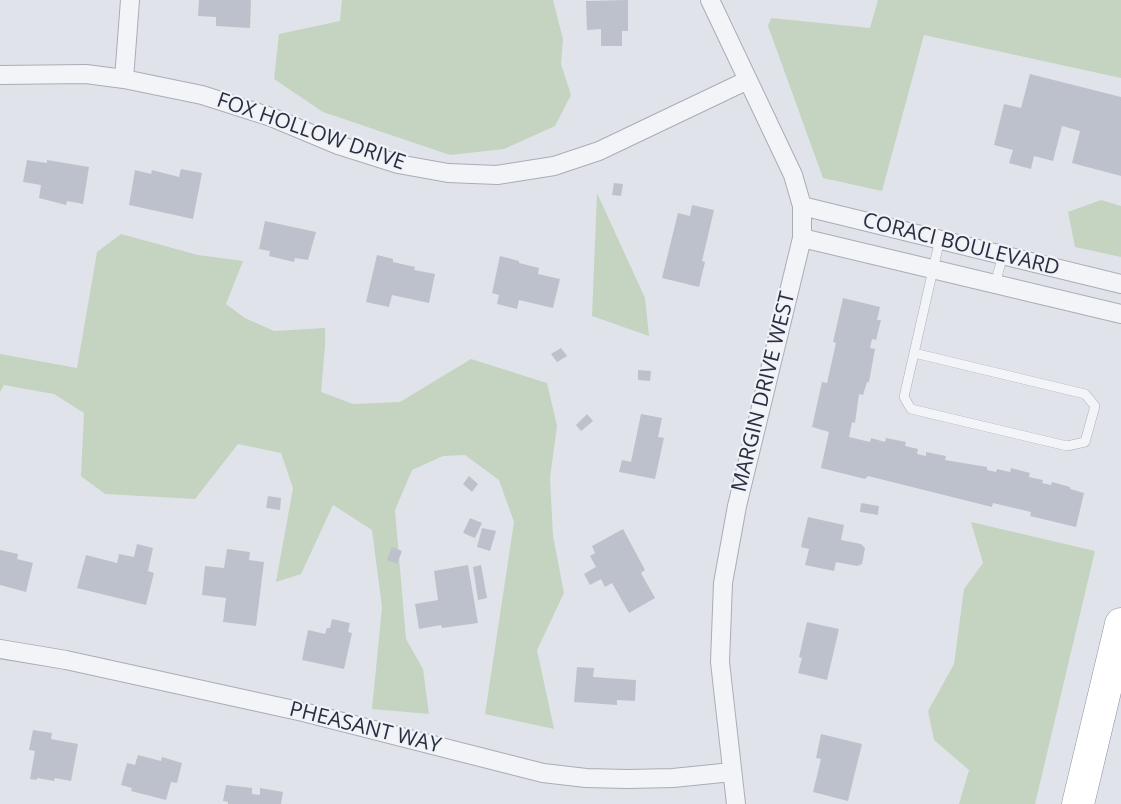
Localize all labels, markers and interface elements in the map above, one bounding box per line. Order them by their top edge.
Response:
street label: FOX HOLLOW DRIVE [213,88,409,176]
street label: CORACI BOULEVARD [860,208,1062,282]
street label: MARGIN DRIVE WEST [727,289,801,495]
street label: PHEASANT WAY [287,697,443,759]

